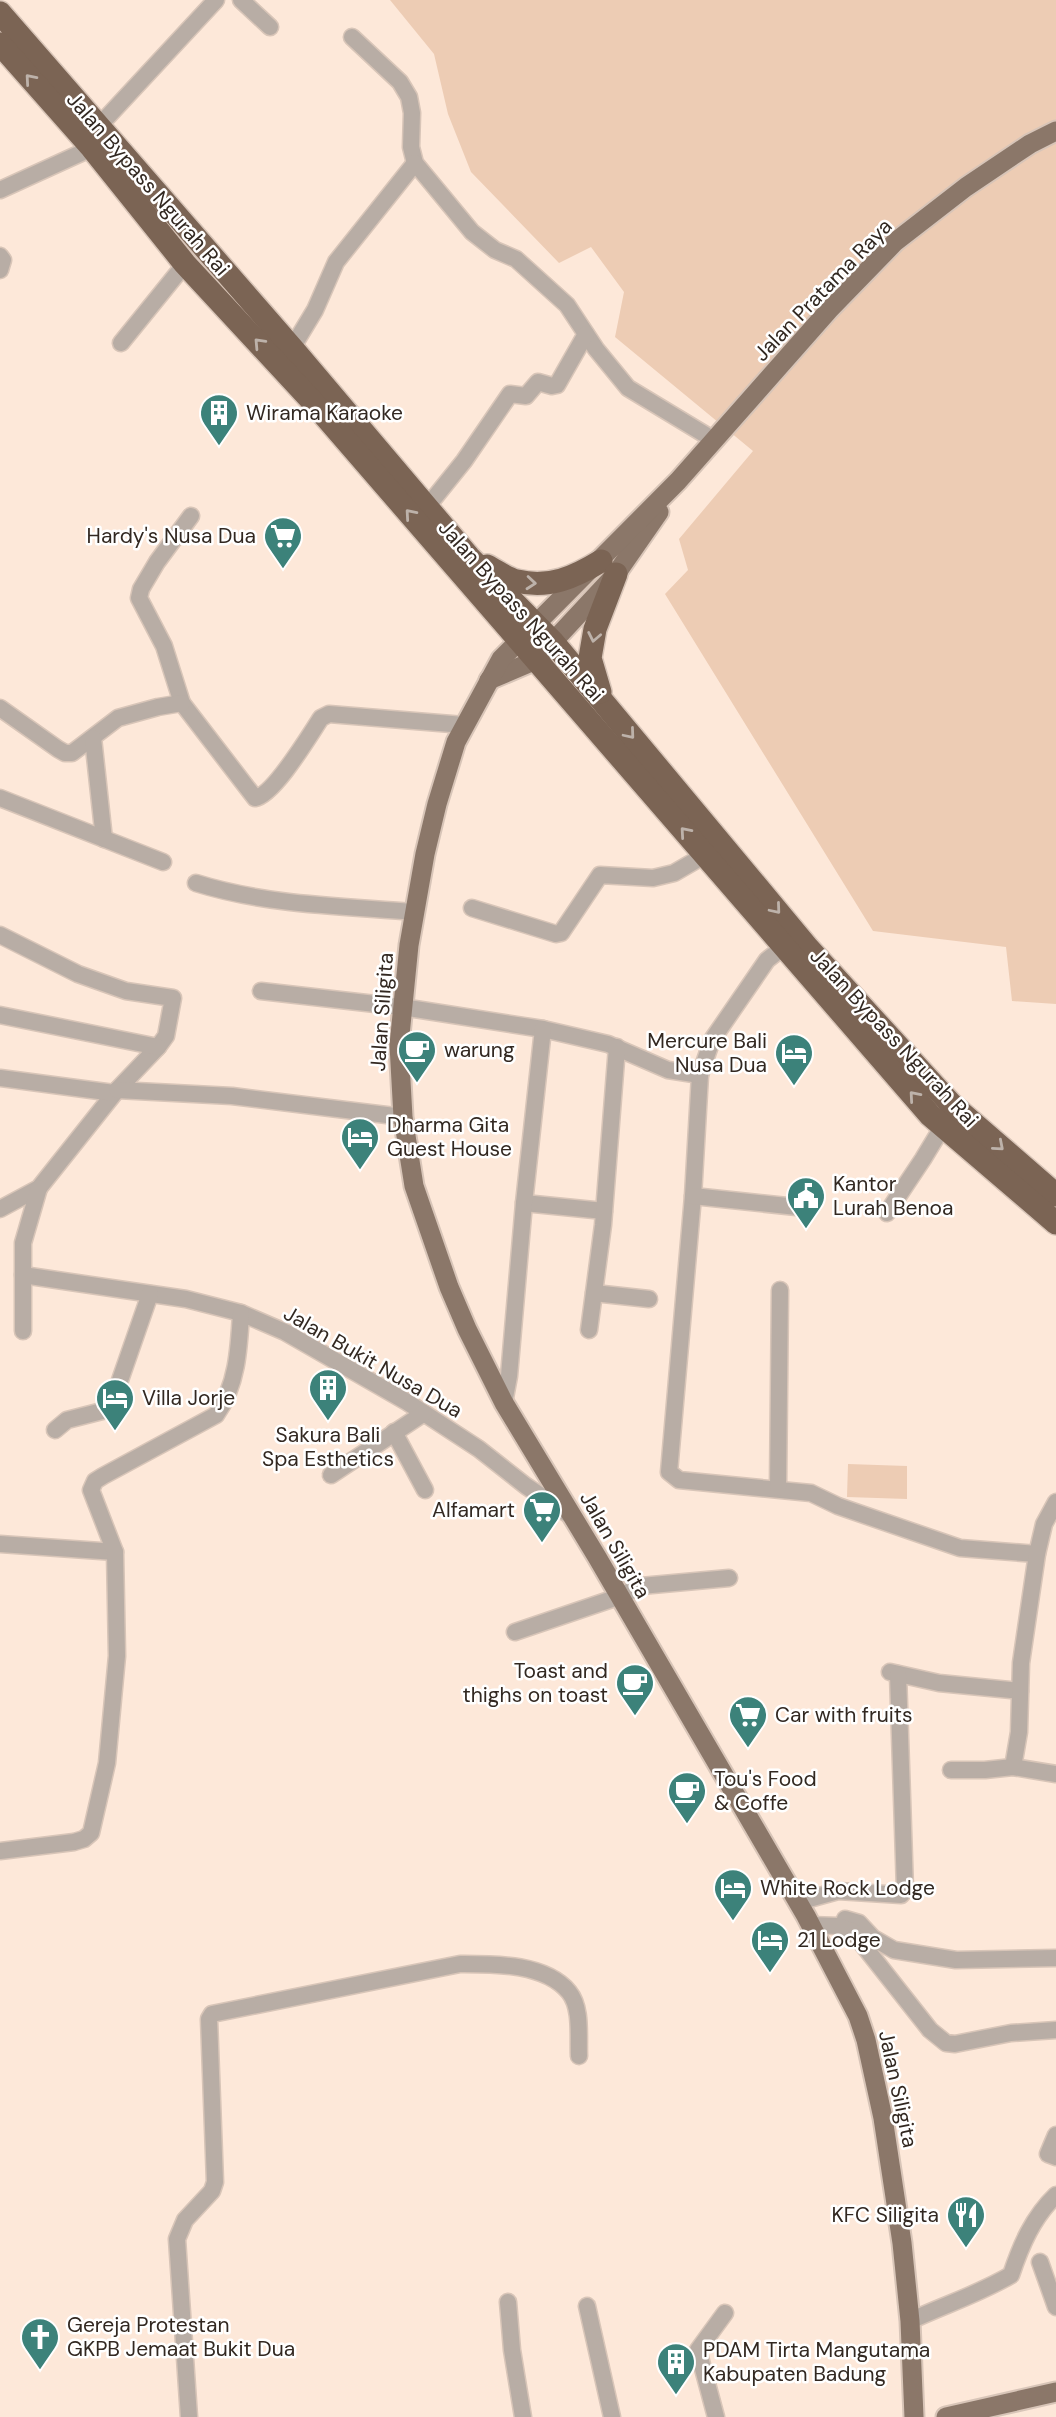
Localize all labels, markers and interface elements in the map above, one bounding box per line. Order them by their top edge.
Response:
one-way arrow [26,74,39,87]
street label: Jalan Bypass Ngurah Rai [60,86,236,282]
street label: Jalan Pratama Raya [748,213,898,367]
one-way arrow [255,338,268,351]
building icon: Wirama Karaoke [198,392,240,447]
place label: Wirama Karaoke [246,399,403,427]
one-way arrow [406,509,418,522]
street label: Jalan Bypass Ngurah Rai [432,514,610,708]
supermarket icon: Hardy's Nusa Dua [262,515,304,570]
place label: Hardy's Nusa Dua [87,522,256,550]
one-way arrow [526,575,537,590]
one-way arrow [587,631,602,643]
one-way arrow [622,726,634,739]
one-way arrow [681,827,693,840]
one-way arrow [768,901,780,914]
street label: Jalan Bypass Ngurah Rai [804,943,984,1133]
street label: Jalan Siligita [364,952,400,1072]
place label: Mercure Bali Nusa Dua [647,1027,767,1079]
cafe icon: warung [396,1029,438,1084]
hotel icon: Mercure Bali Nusa Dua [773,1032,815,1087]
place label: warung [444,1036,515,1064]
one-way arrow [910,1091,922,1104]
place label: Dharma Gita Guest House [387,1111,512,1163]
hotel icon: Dharma Gita Guest House [339,1116,381,1171]
one-way arrow [990,1138,1003,1150]
place label: Kantor Lurah Benoa [833,1170,953,1222]
public building icon: Kantor Lurah Benoa [785,1175,827,1230]
street label: Jalan Bukit Nusa Dua [279,1299,467,1425]
building icon: Sakura Bali Spa Esthetics [307,1367,349,1422]
hotel icon: Villa Jorje [94,1377,136,1432]
place label: Villa Jorje [142,1384,235,1412]
place label: Sakura Bali Spa Esthetics [262,1421,394,1473]
street label: Jalan Siligita [573,1486,657,1604]
supermarket icon: Alfamart [521,1489,563,1544]
place label: Alfamart [432,1496,515,1524]
place label: Toast and thighs on toast [463,1657,608,1709]
cafe icon: Toast and thighs on toast [614,1662,656,1717]
supermarket icon: Car with fruits [727,1694,769,1749]
place label: Car with fruits [775,1701,913,1729]
place label: Tou's Food & Coffe [714,1765,817,1817]
cafe icon: Tou's Food & Coffe [666,1770,708,1825]
hotel icon: White Rock Lodge [712,1867,754,1922]
place label: White Rock Lodge [760,1874,935,1902]
hotel icon: 21 Lodge [749,1919,791,1974]
place label: 21 Lodge [797,1926,881,1954]
street label: Jalan Siligita [872,2028,924,2150]
restaurant icon: KFC Siligita [945,2194,987,2249]
place label: KFC Siligita [832,2201,939,2229]
place label: Gereja Protestan GKPB Jemaat Bukit Dua [67,2311,295,2363]
church icon: Gereja Protestan GKPB Jemaat Bukit Dua [19,2316,61,2371]
place label: PDAM Tirta Mangutama Kabupaten Badung [703,2336,930,2388]
building icon: PDAM Tirta Mangutama Kabupaten Badung [655,2341,697,2396]

